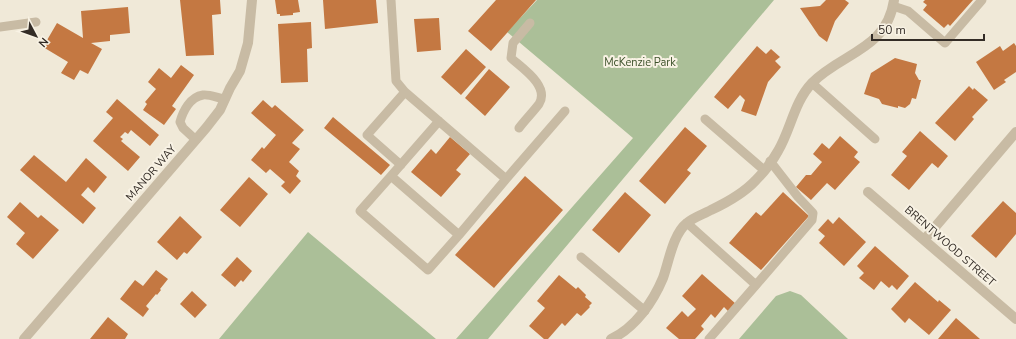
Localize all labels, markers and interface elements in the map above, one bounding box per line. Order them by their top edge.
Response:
north arrow [16,16,56,56]
scale bar [872,16,984,42]
text: 50 m [878,22,906,38]
text: N [35,34,52,50]
park label: McKenzie Park [604,55,676,70]
street label: MANOR WAY [123,141,180,204]
street label: BRENTWOOD STREET [901,202,999,290]

